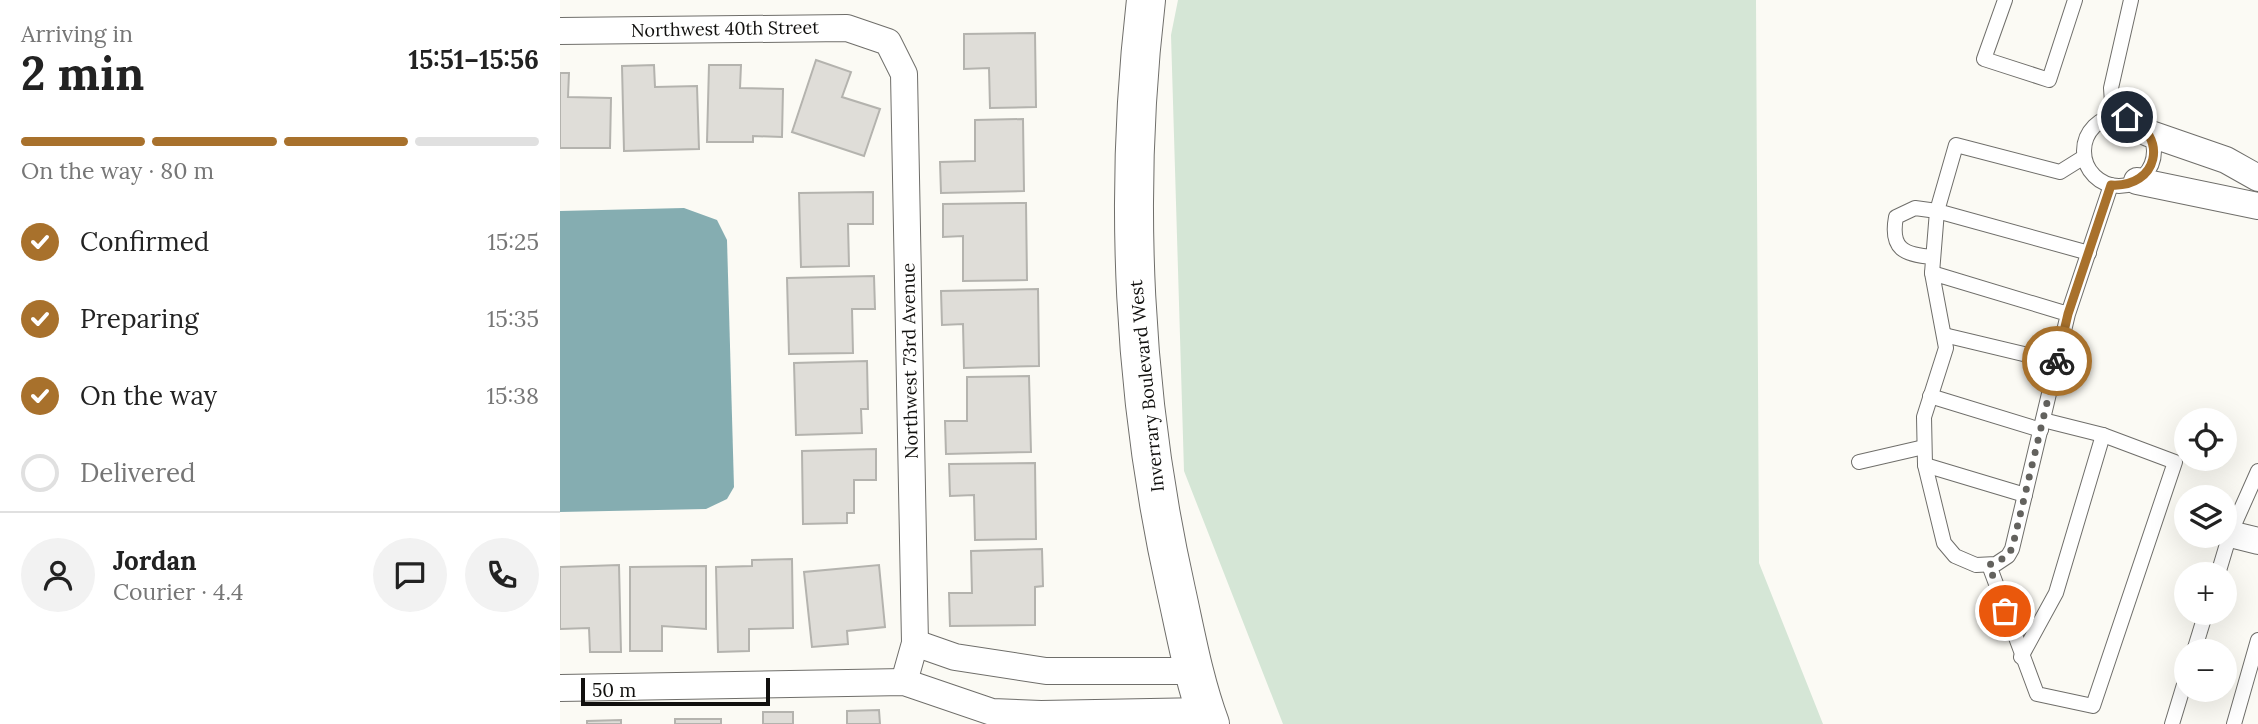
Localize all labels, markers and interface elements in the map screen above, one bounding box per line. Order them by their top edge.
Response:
street label: Northwest 40th Street [631,15,819,42]
text: Arriving in [21,19,133,48]
text: 15:51–15:56 [409,43,539,76]
text: 2 min [21,44,144,103]
pin [2097,87,2157,147]
icon: home [2108,98,2146,136]
text: On the way · 80 m [21,156,214,185]
icon: check [21,223,59,261]
text: Confirmed [80,225,209,258]
text: 15:25 [487,227,539,256]
street label: Northwest 73rd Avenue [896,262,923,459]
street label: Inverrary Boulevard West [1124,279,1169,493]
icon: check [21,300,59,338]
text: Preparing [80,302,199,335]
text: 15:35 [487,304,539,333]
courier [2022,326,2092,396]
icon: bike [2038,342,2076,380]
icon: check [21,377,59,415]
text: On the way [80,379,217,412]
text: 15:38 [487,381,539,410]
map controls [2174,408,2237,702]
button: locate [2174,408,2237,471]
text: Delivered [80,456,196,489]
button: layers [2174,485,2237,548]
button: person [21,538,95,612]
button: chat [373,538,447,612]
button: phone [465,538,539,612]
text: Jordan [113,544,197,577]
button: + [2174,562,2237,625]
text: Courier · 4.4 [113,577,244,606]
pin [1975,581,2035,641]
icon: bag [1986,592,2024,630]
button: − [2174,639,2237,702]
scale bar [581,675,770,707]
text: 50 m [592,678,636,702]

